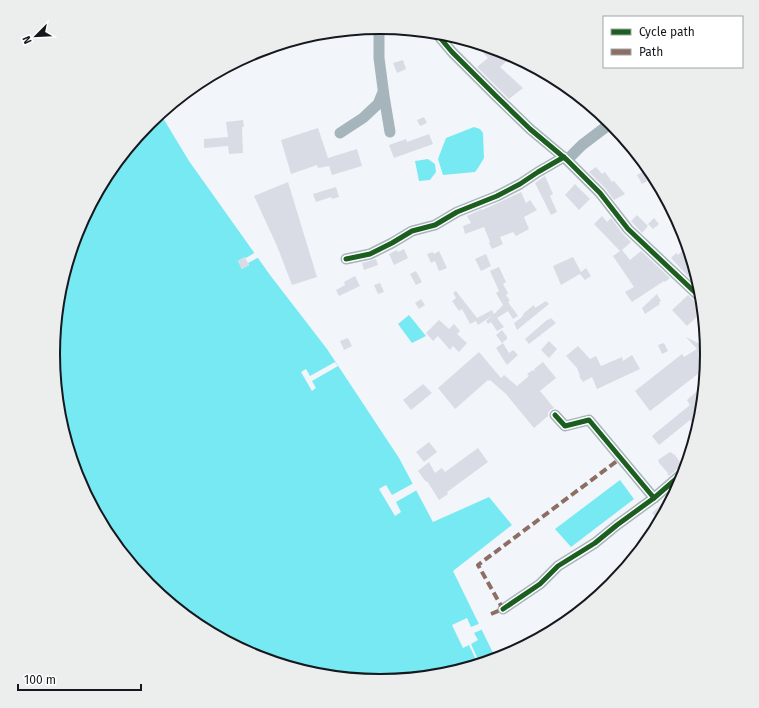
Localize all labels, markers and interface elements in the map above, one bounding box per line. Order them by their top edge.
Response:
north arrow [16,16,56,56]
legend [603,16,743,68]
text: Cycle path [639,25,695,39]
text: N [20,34,35,46]
text: Path [639,45,663,59]
scale bar [18,666,141,692]
text: 100 m [24,673,56,687]

